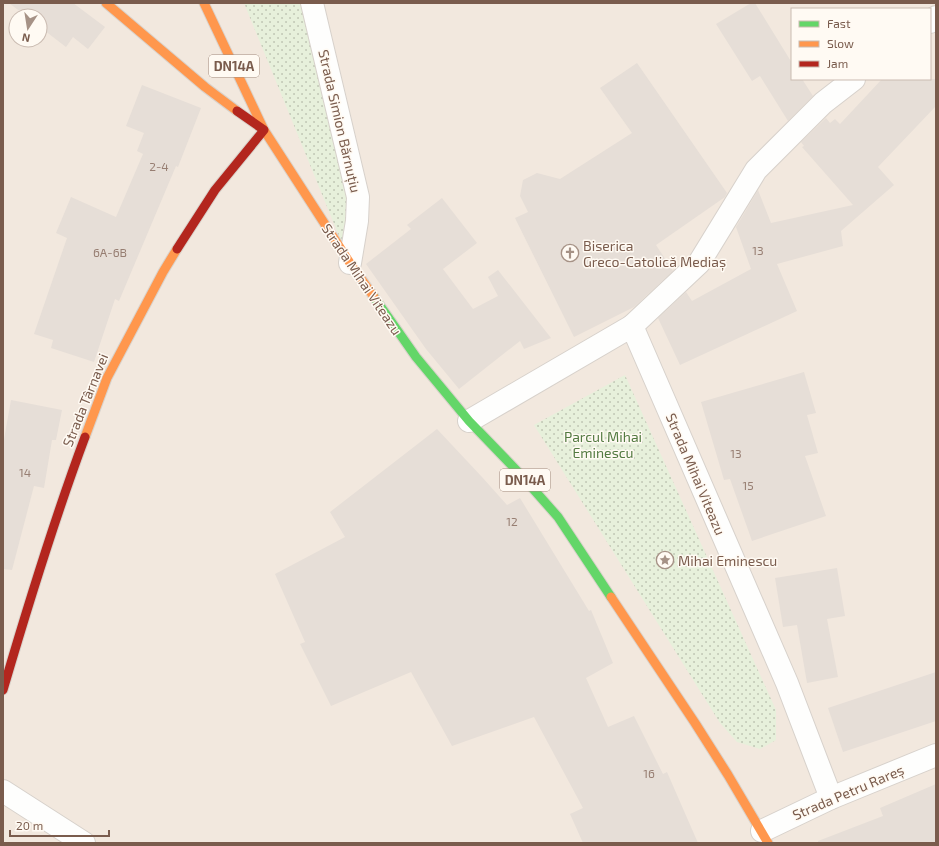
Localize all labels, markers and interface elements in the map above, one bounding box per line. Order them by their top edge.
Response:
north arrow [8,8,48,48]
legend [791,8,931,80]
text: Fast [827,16,851,30]
text: N [21,31,31,45]
text: Slow [827,36,854,50]
street label: Strada Simion Bărnuțiu [314,48,365,194]
road number: DN14A [209,55,259,77]
text: Jam [827,56,848,70]
house number: 2-4 [149,159,169,173]
street label: Strada Mihai Viteazu [318,220,406,338]
place label: Biserica Greco-Catolică Mediaș [583,237,726,271]
church icon: Biserica Greco-Catolică Mediaș [560,243,580,263]
house number: 13 [752,243,764,257]
house number: 6A-6B [93,245,127,259]
street label: Strada Târnavei [59,351,111,449]
street label: Strada Mihai Viteazu [663,411,729,537]
park label: Parcul Mihai Eminescu [564,428,642,461]
house number: 13 [730,446,742,460]
house number: 14 [19,465,31,479]
road number: DN14A [500,469,550,491]
house number: 15 [742,478,754,492]
house number: 12 [506,514,518,528]
place icon: Mihai Eminescu [655,550,675,570]
place label: Mihai Eminescu [678,552,777,569]
street label: Strada Petru Rareș [790,761,907,824]
house number: 16 [643,766,655,780]
scale bar [10,812,109,838]
text: 20 m [16,818,43,832]

